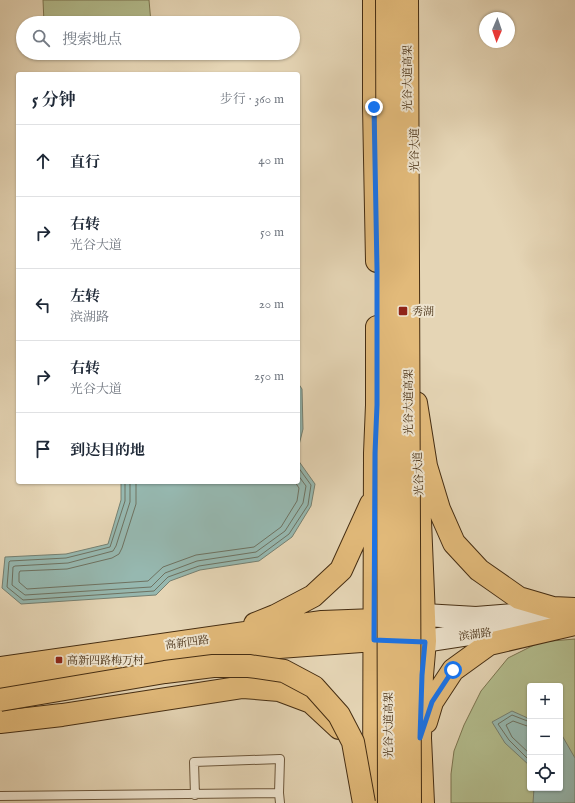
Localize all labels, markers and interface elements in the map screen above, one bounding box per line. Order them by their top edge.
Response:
north arrow [479,12,515,48]
search box [16,16,300,60]
icon: search [30,27,52,49]
text: 搜索地点 [62,30,122,49]
street label: 光谷大道高架 [401,45,415,111]
text: 5 分钟 [32,90,76,111]
text: 步行 · 360 m [220,91,284,108]
route end [365,98,383,116]
street label: 光谷大道 [408,128,422,172]
icon: ahead [32,150,54,172]
text: 40 m [258,152,284,169]
text: 直行 [70,153,100,172]
text: 右转 [70,215,100,234]
icon: right [32,222,54,244]
text: 50 m [260,224,284,241]
text: 光谷大道 [70,237,122,254]
text: 左转 [70,287,100,306]
icon: left [32,294,54,316]
text: 20 m [259,296,284,313]
marker: 秀湖 [397,305,409,317]
place label: 秀湖 [412,305,434,319]
text: 滨湖路 [70,309,109,326]
text: 右转 [70,359,100,378]
icon: right [32,366,54,388]
text: 250 m [254,368,284,385]
street label: 光谷大道高架 [402,369,416,435]
text: 光谷大道 [70,381,122,398]
icon: arrive [32,438,54,460]
text: 到达目的地 [70,441,145,460]
street label: 光谷大道 [411,452,427,496]
street label: 滨湖路 [458,626,492,644]
street label: 高新四路 [164,633,210,653]
place label: 高新四路梅万村 [67,654,144,668]
marker: 高新四路梅万村 [54,655,64,665]
route start [444,661,462,679]
map controls [527,683,563,791]
button: + [527,683,563,719]
street label: 光谷大道高架 [382,692,396,758]
button: − [527,719,563,755]
button: locate [527,755,563,791]

